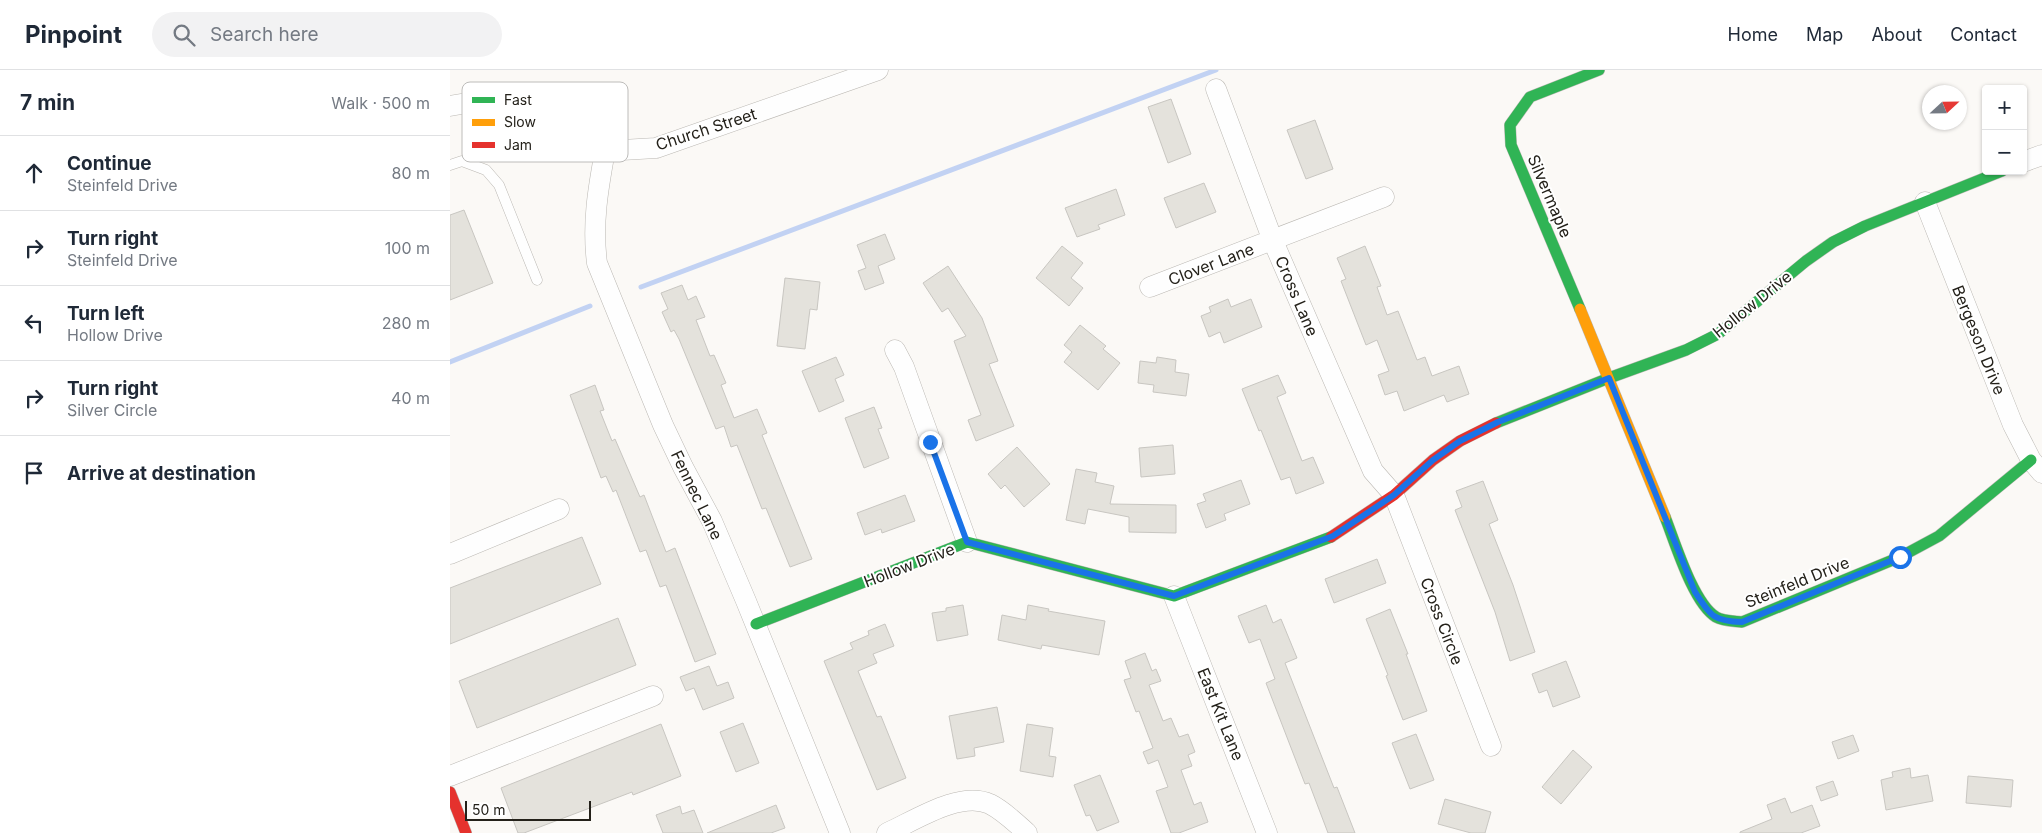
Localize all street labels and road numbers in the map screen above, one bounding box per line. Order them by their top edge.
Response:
street label: Church Street [653,103,759,155]
street label: Silvermaple [1524,151,1576,241]
street label: Clover Lane [1165,239,1257,289]
street label: Cross Lane [1271,253,1323,339]
street label: Hollow Drive [1708,266,1796,342]
street label: Bergeson Drive [1948,282,2010,398]
street label: Fennec Lane [667,447,727,543]
street label: Hollow Drive [861,538,957,592]
street label: Steinfeld Drive [1742,552,1852,612]
street label: Cross Circle [1416,574,1468,668]
street label: East Kit Lane [1193,665,1249,763]

